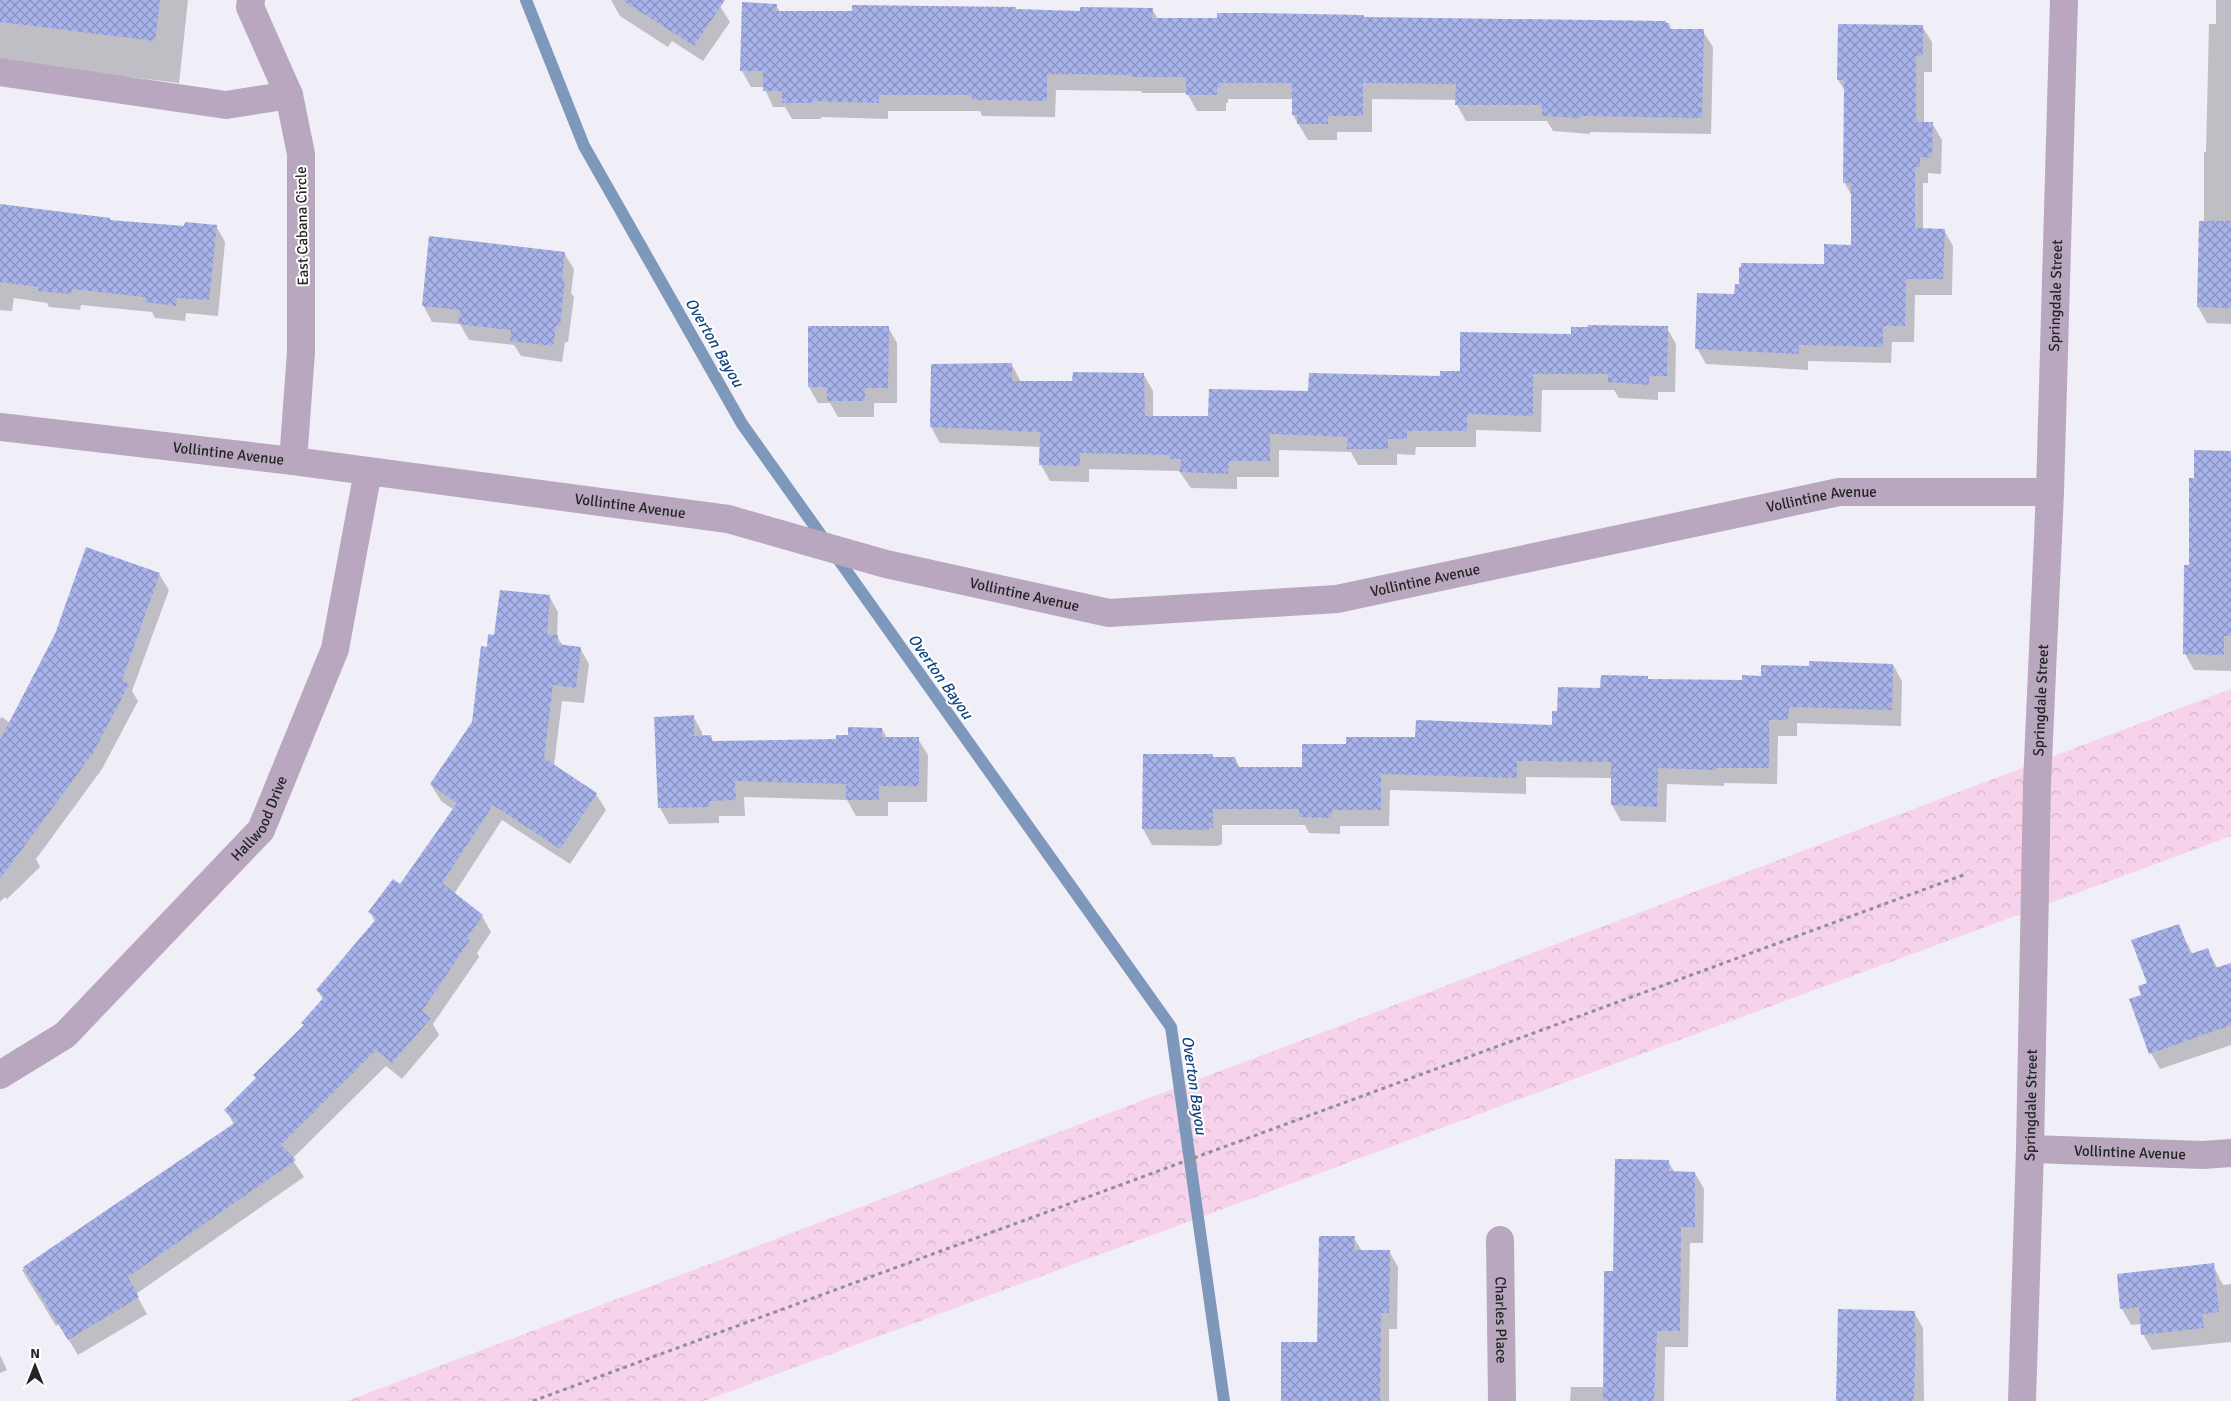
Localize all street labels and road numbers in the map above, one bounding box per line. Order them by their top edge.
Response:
street label: East Cabana Circle [292,166,312,286]
street label: Springdale Street [2045,239,2066,352]
street label: Vollintine Avenue [172,438,285,469]
street label: Vollintine Avenue [1765,483,1877,516]
street label: Vollintine Avenue [573,490,687,522]
street label: Vollintine Avenue [1369,560,1482,601]
street label: Vollintine Avenue [968,574,1081,615]
street label: Springdale Street [2029,644,2052,757]
street label: Hallwood Drive [227,773,291,865]
street label: Springdale Street [2021,1049,2041,1161]
street label: Vollintine Avenue [2074,1142,2186,1163]
street label: Charles Place [1491,1276,1511,1364]

